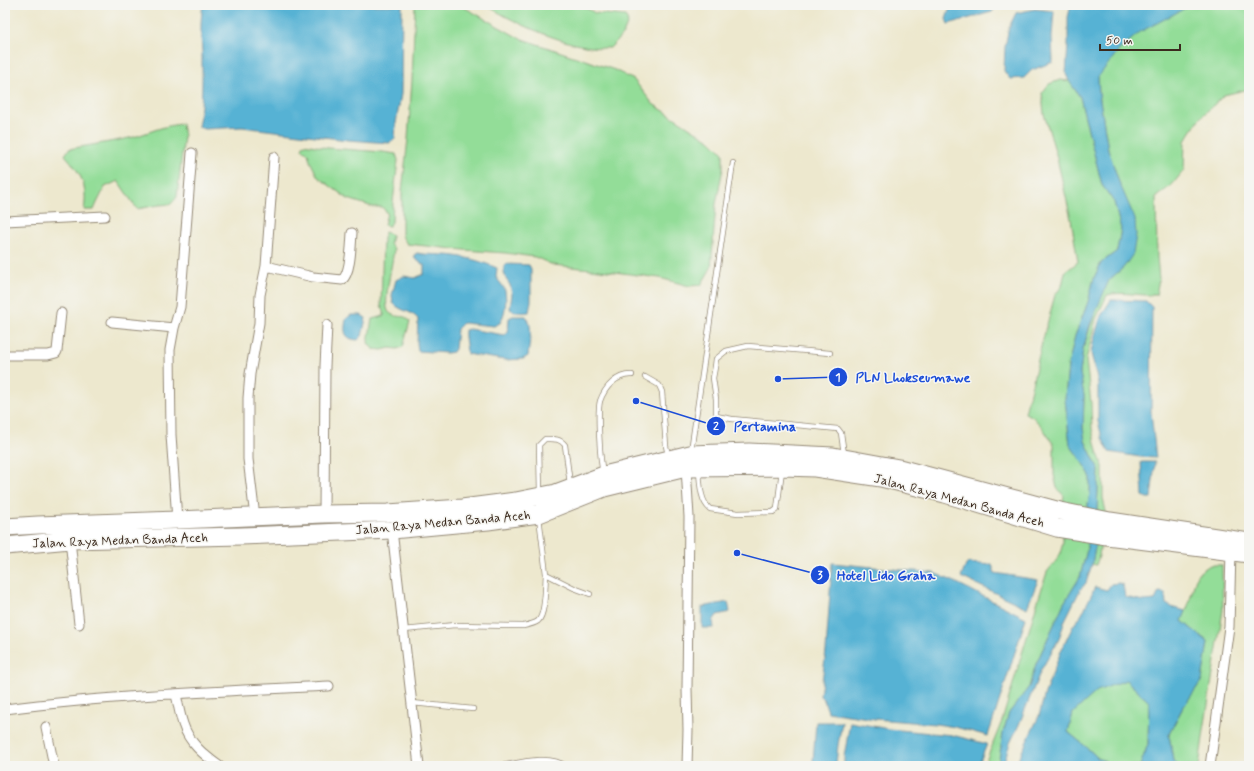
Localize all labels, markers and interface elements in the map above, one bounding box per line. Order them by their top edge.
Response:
scale bar [1100,26,1180,52]
text: 50 m [1106,33,1133,49]
callout: PLN Lhokseumawe [828,364,979,390]
text: PLN Lhokseumawe [856,369,970,387]
text: 1 [835,370,841,386]
callout: Pertamina [706,413,804,439]
text: Pertamina [734,418,796,436]
text: 2 [713,419,719,435]
street label: Jalan Raya Medan Banda Aceh [872,470,1046,532]
street label: Jalan Raya Medan Banda Aceh [355,507,531,539]
street label: Jalan Raya Medan Banda Aceh [32,529,208,553]
callout: Hotel Lido Graha [810,562,942,588]
text: Hotel Lido Graha [837,567,936,585]
text: 3 [817,568,823,584]

